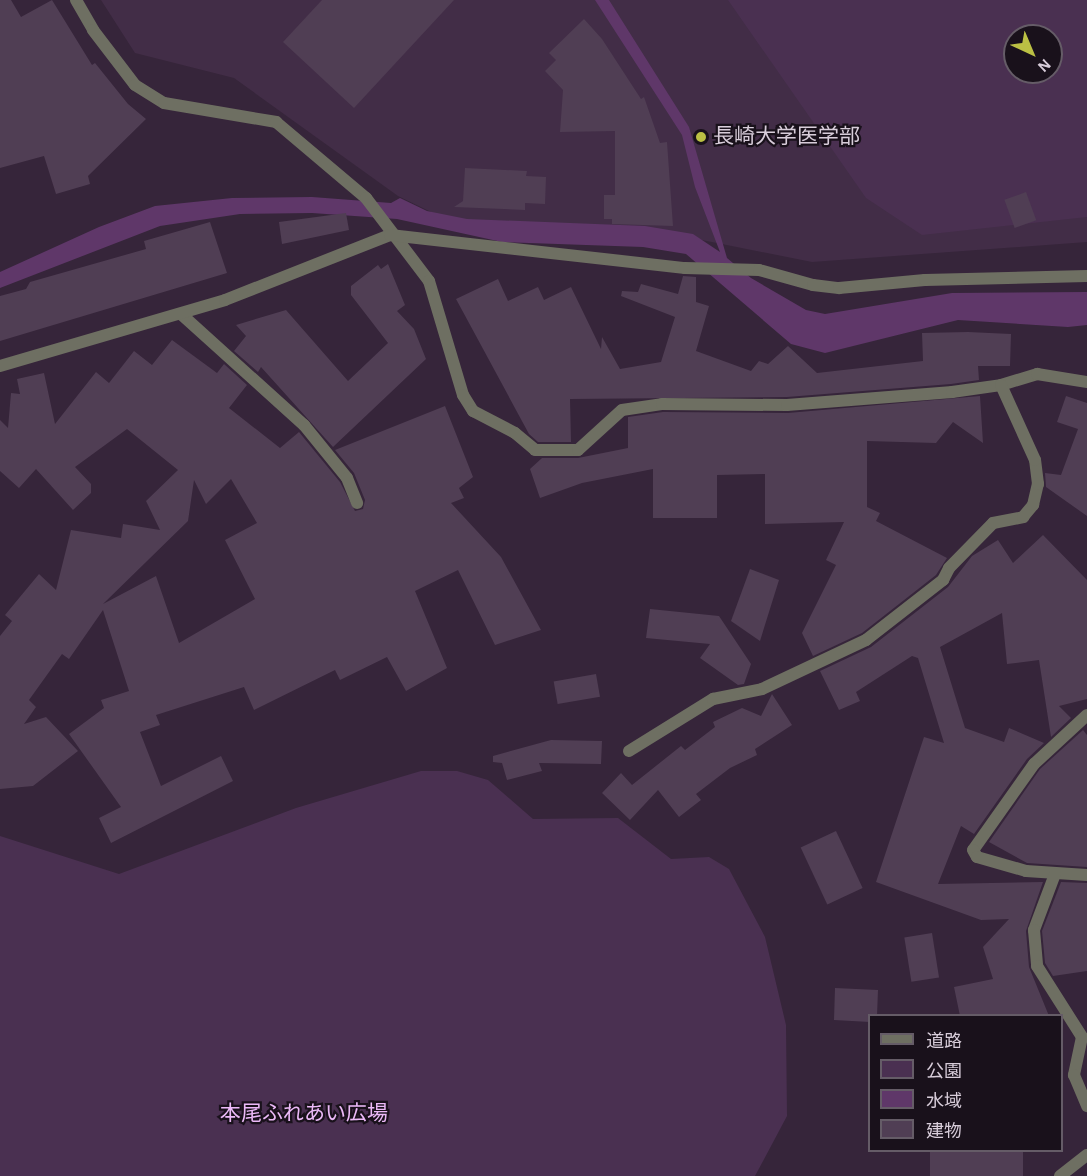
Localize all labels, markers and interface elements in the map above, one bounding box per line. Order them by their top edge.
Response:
north arrow [1003,24,1063,84]
text: N [1035,56,1054,75]
place label: 長崎大学医学部 [713,124,860,150]
marker: 長崎大学医学部 [694,130,708,144]
legend [868,1014,1063,1152]
text: 道路 [926,1033,962,1051]
text: 公園 [926,1063,962,1081]
text: 水域 [926,1093,962,1111]
park label: 本尾ふれあい広場 [220,1101,388,1127]
text: 建物 [926,1123,962,1141]

